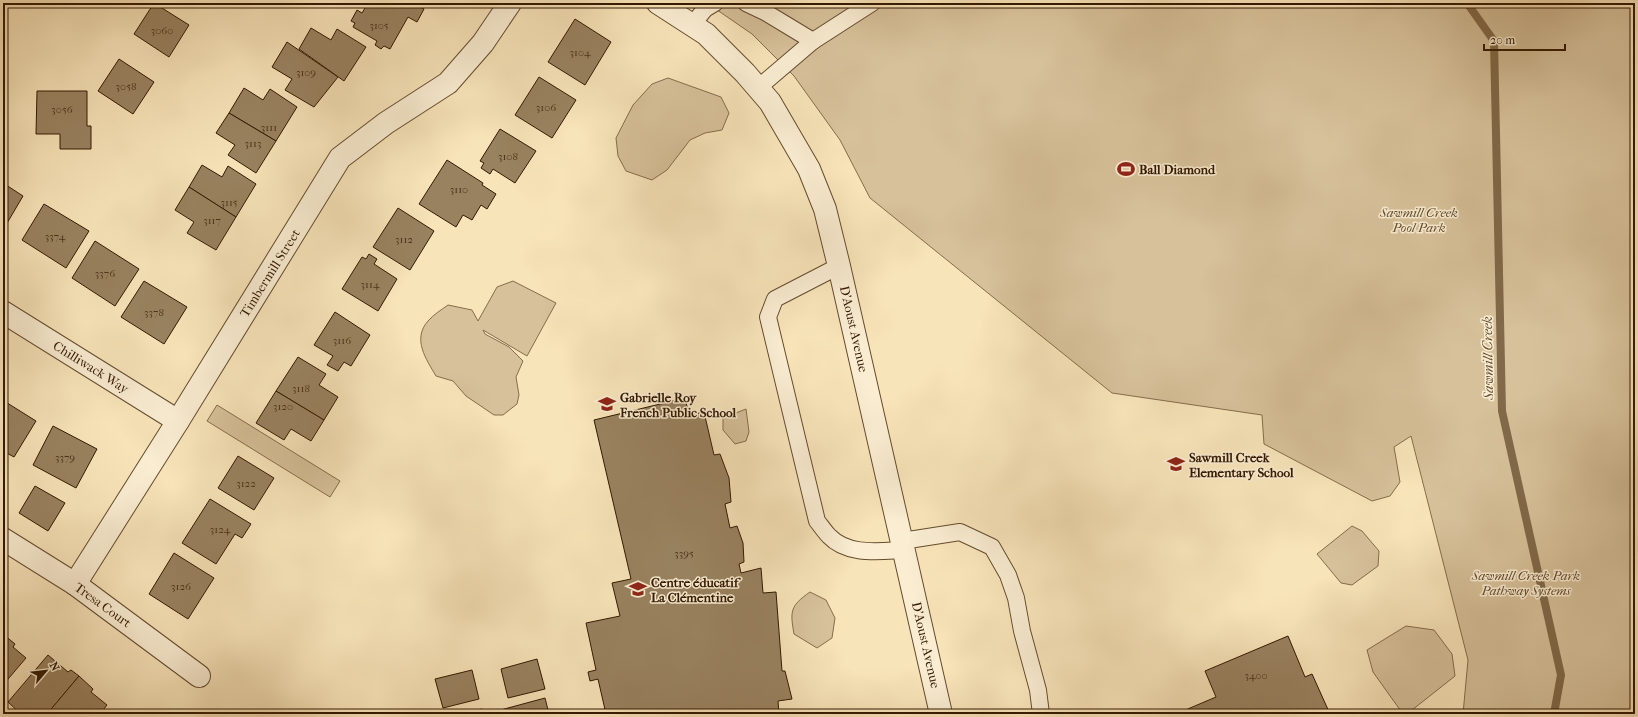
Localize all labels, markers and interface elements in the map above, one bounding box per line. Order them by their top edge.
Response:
house number: 3105 [369,19,389,32]
house number: 3060 [151,24,173,37]
scale bar [1484,26,1565,52]
text: 20 m [1490,33,1515,47]
house number: 3104 [570,46,591,59]
house number: 3109 [296,66,316,79]
house number: 3058 [116,80,136,93]
house number: 3106 [536,101,556,114]
house number: 3056 [51,103,73,116]
house number: 3111 [261,121,277,134]
house number: 3113 [245,137,261,150]
house number: 3108 [498,150,518,163]
sports icon: Ball Diamond [1116,159,1136,179]
place label: Ball Diamond [1139,162,1216,177]
house number: 3110 [450,183,468,196]
house number: 3115 [220,196,238,209]
park label: Sawmill Creek Pool Park [1379,205,1458,235]
house number: 3117 [203,214,221,227]
street label: Timbermill Street [237,226,303,320]
house number: 3374 [45,230,66,243]
house number: 3112 [395,233,413,246]
house number: 3376 [95,267,115,280]
house number: 3114 [361,278,380,291]
street label: D'Aoust Avenue [837,284,871,374]
house number: 3378 [144,306,164,319]
water label: Sawmill Creek [1479,316,1497,401]
house number: 3116 [333,334,351,347]
street label: Chilliwack Way [51,338,132,397]
house number: 3118 [292,382,310,395]
place label: Gabrielle Roy French Public School [619,390,737,420]
school or university icon: Gabrielle Roy French Public School [597,394,617,414]
house number: 3120 [273,400,293,413]
place label: Sawmill Creek Elementary School [1189,450,1294,481]
house number: 3379 [55,451,75,464]
school or university icon: Sawmill Creek Elementary School [1166,454,1186,474]
house number: 3122 [236,477,256,490]
house number: 3124 [210,523,231,536]
house number: 3395 [674,547,694,560]
park label: Sawmill Creek Park Pathway Systems [1471,568,1580,598]
place label: Centre éducatif La Clémentine [651,575,741,605]
street label: Tresa Court [72,579,134,631]
school or university icon: Centre éducatif La Clémentine [628,579,648,599]
house number: 3126 [171,580,191,593]
street label: D'Aoust Avenue [909,600,943,690]
north arrow [26,651,66,691]
text: N [47,660,62,674]
house number: 3400 [1244,669,1268,682]

